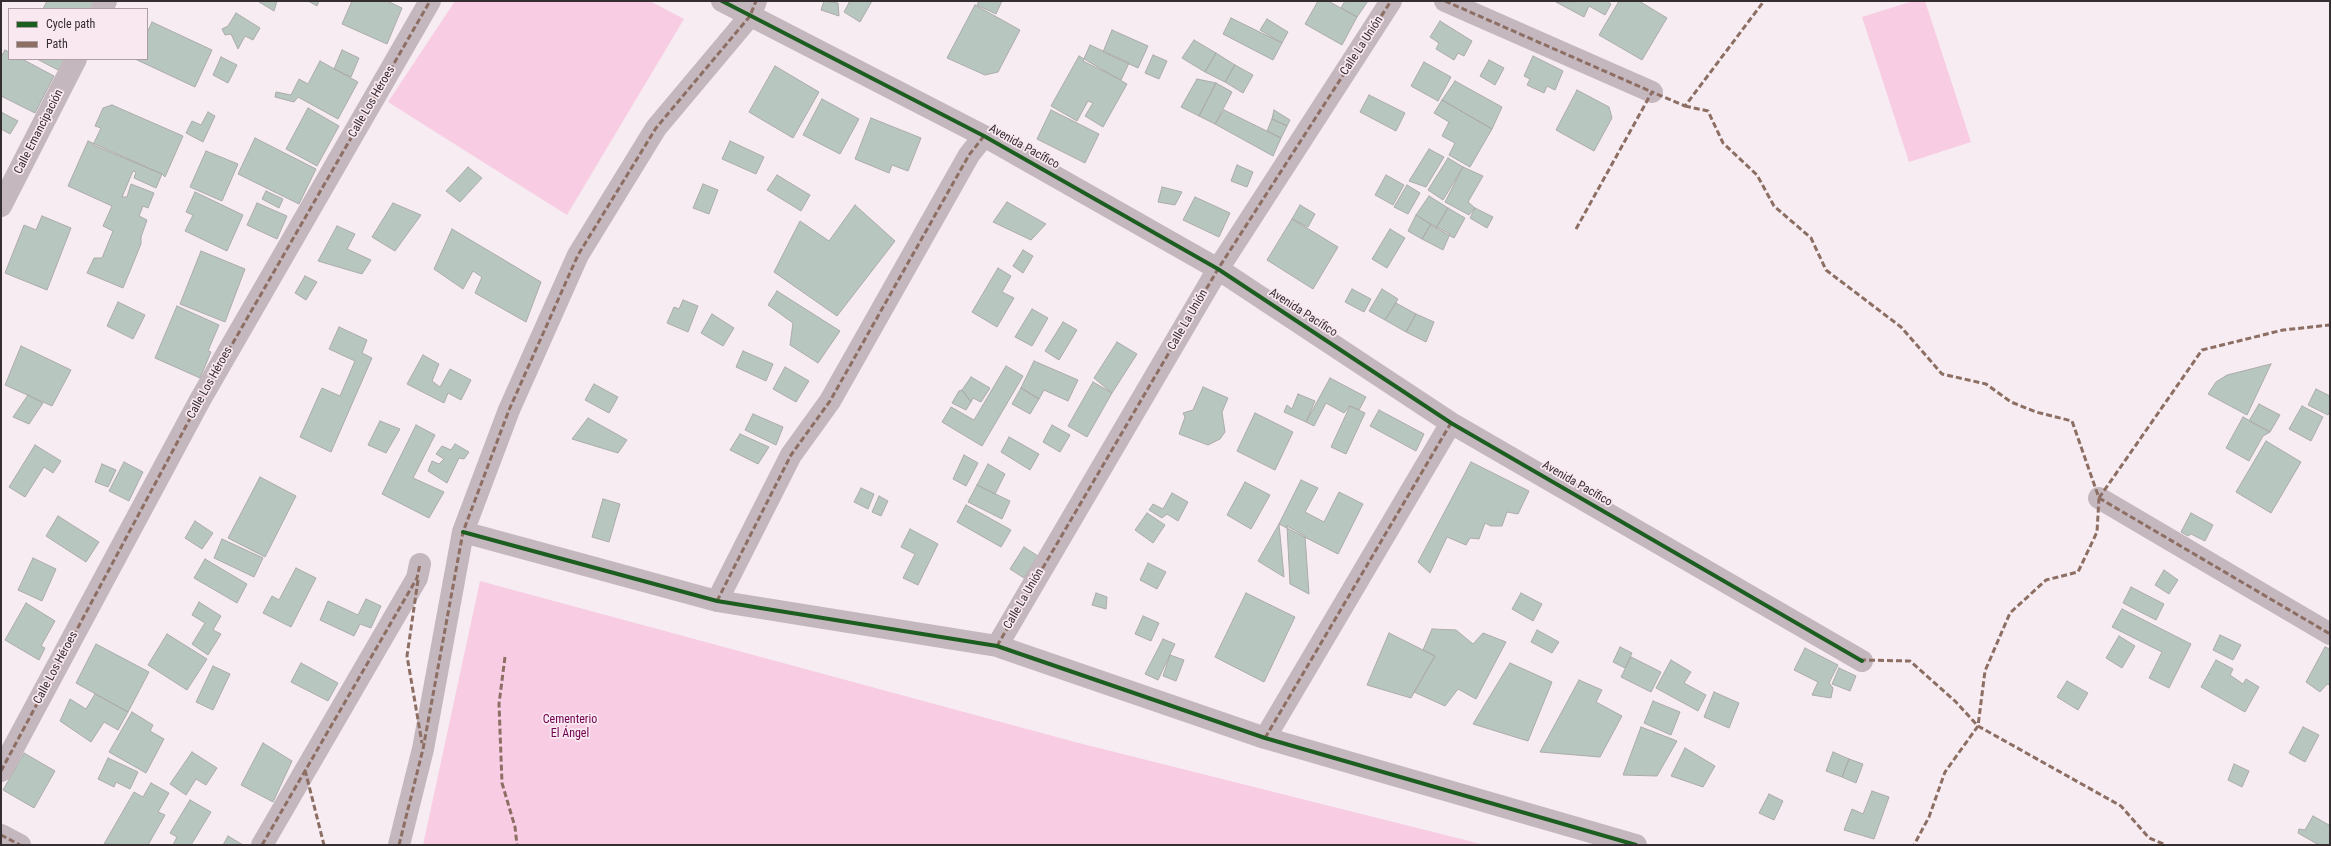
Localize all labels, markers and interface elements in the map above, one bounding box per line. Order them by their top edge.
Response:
legend [8,8,148,60]
street label: Calle La Unión [1338,14,1386,78]
text: Cycle path [46,17,95,31]
text: Path [46,37,68,51]
street label: Calle Los Héroes [346,64,398,140]
street label: Calle Emancipación [11,87,67,177]
street label: Avenida Pacífico [986,122,1062,172]
street label: Avenida Pacífico [1266,286,1340,340]
street label: Calle La Unión [1165,287,1211,353]
street label: Calle Los Héroes [184,344,236,422]
street label: Avenida Pacífico [1539,458,1615,510]
street label: Calle La Unión [1001,566,1047,632]
street label: Calle Los Héroes [31,629,81,707]
park label: Cementerio El Ángel [543,713,597,741]

